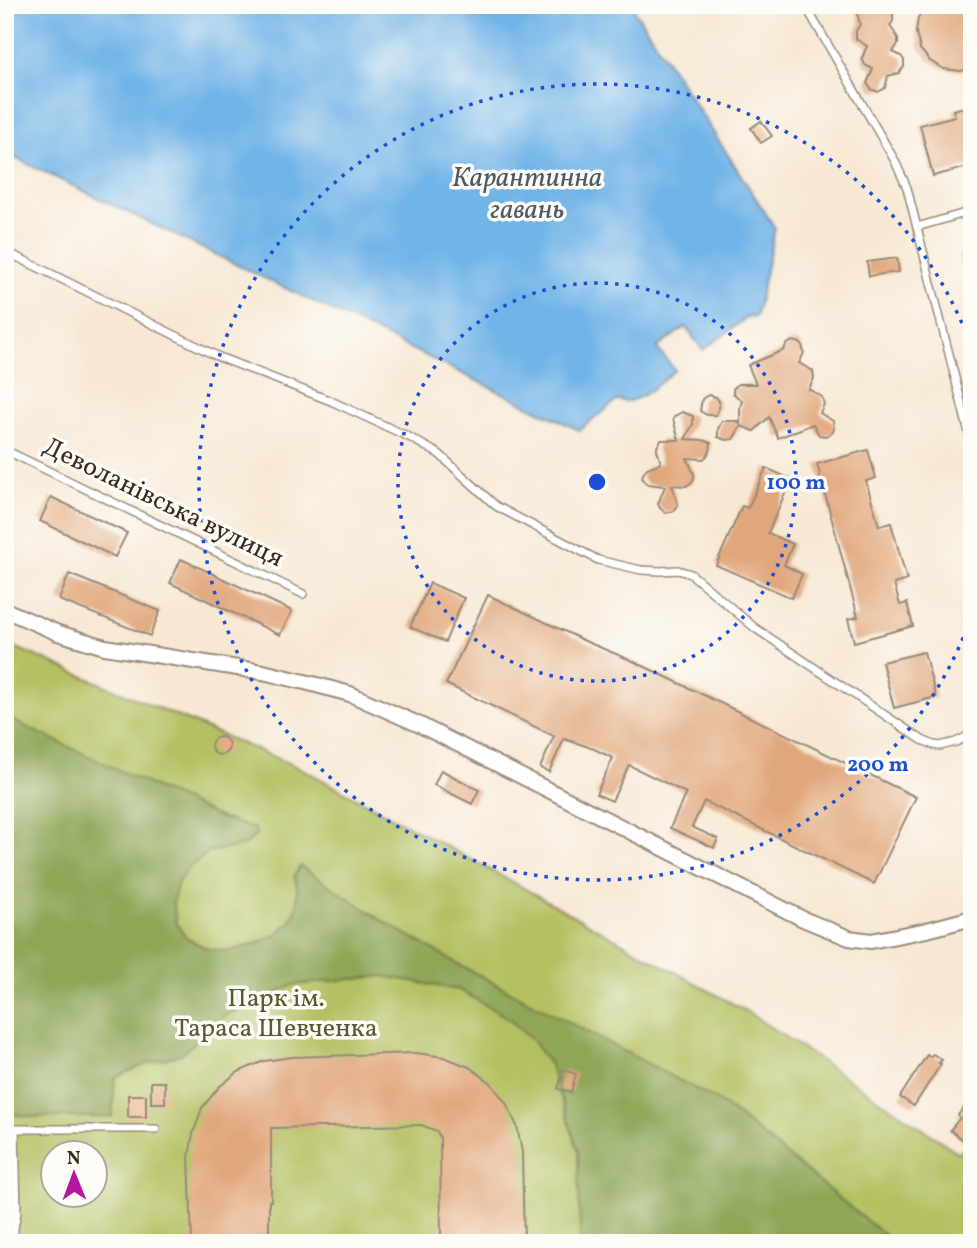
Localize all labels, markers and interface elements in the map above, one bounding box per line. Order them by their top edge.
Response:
water label: Карантинна гавань [452,159,602,230]
street label: Деволанівська вулиця [37,429,289,577]
text: 100 m [766,469,826,498]
centre of rings [585,470,609,494]
text: 200 m [847,751,909,780]
park label: Парк ім. Тараса Шевченка [174,981,378,1047]
north arrow [38,1140,108,1210]
text: N [67,1146,81,1172]

